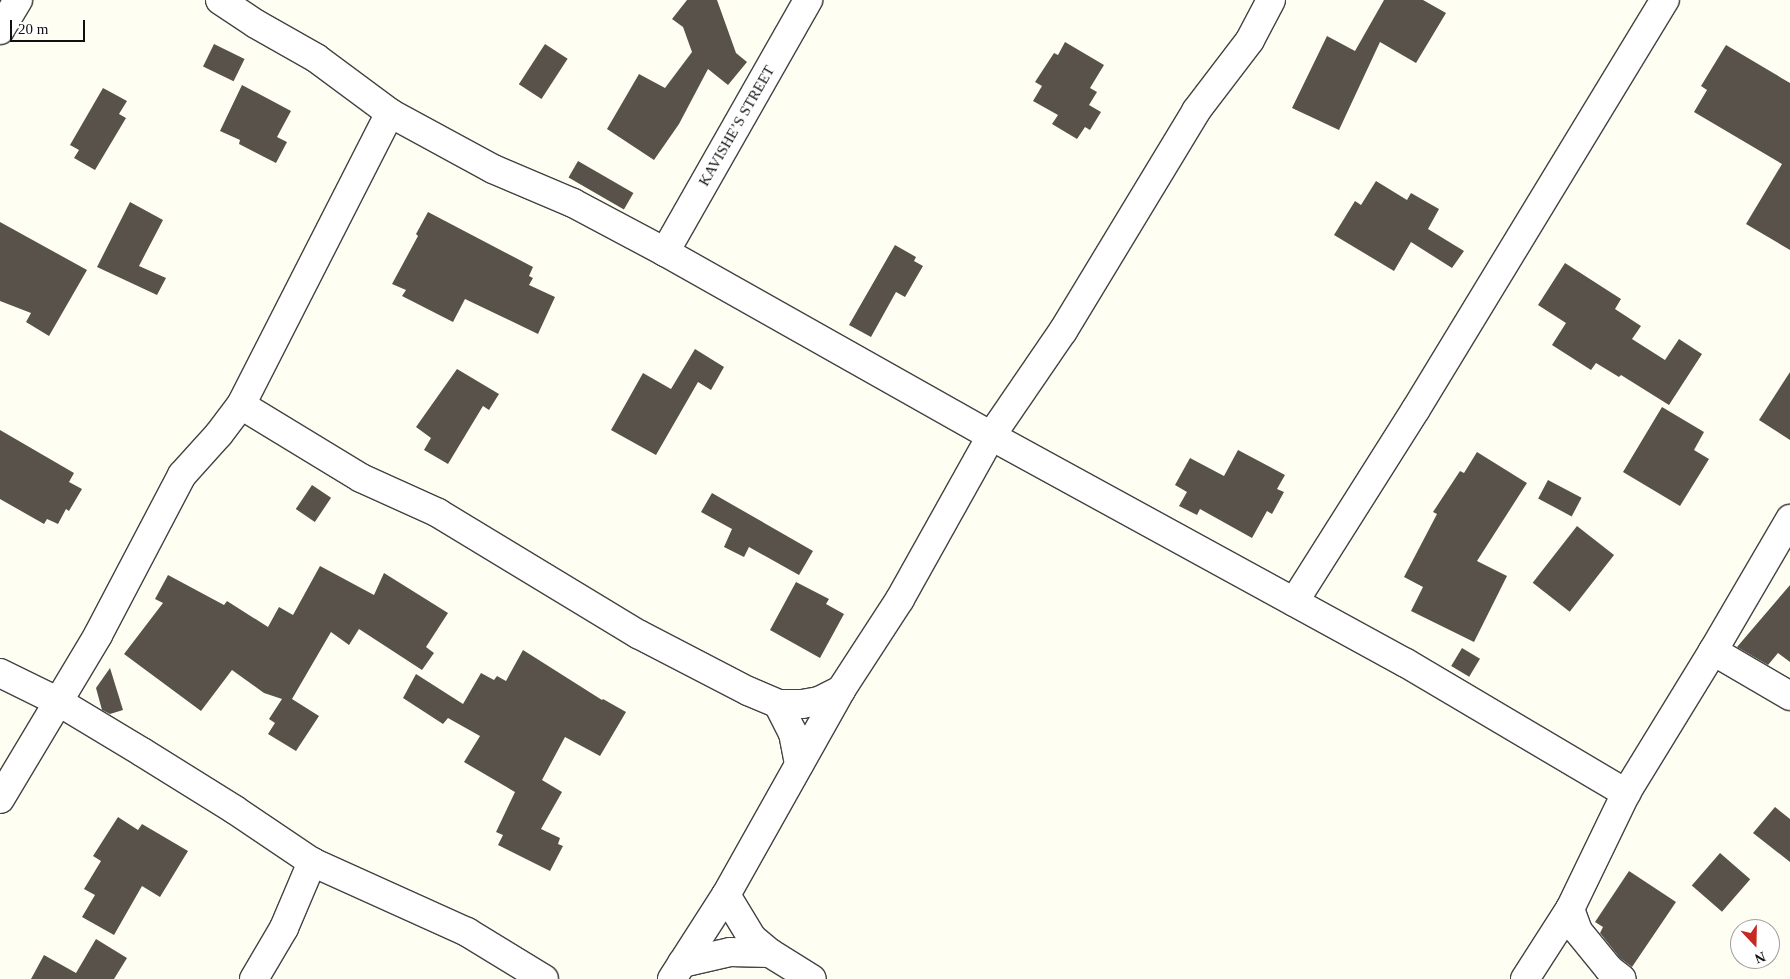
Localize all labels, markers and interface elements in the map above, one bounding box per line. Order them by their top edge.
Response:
scale bar [12,10,88,42]
text: 20 m [18,21,48,37]
street label: KAVISHE’S STREET [695,63,779,189]
north arrow [1730,919,1780,969]
text: N [1753,949,1768,966]

